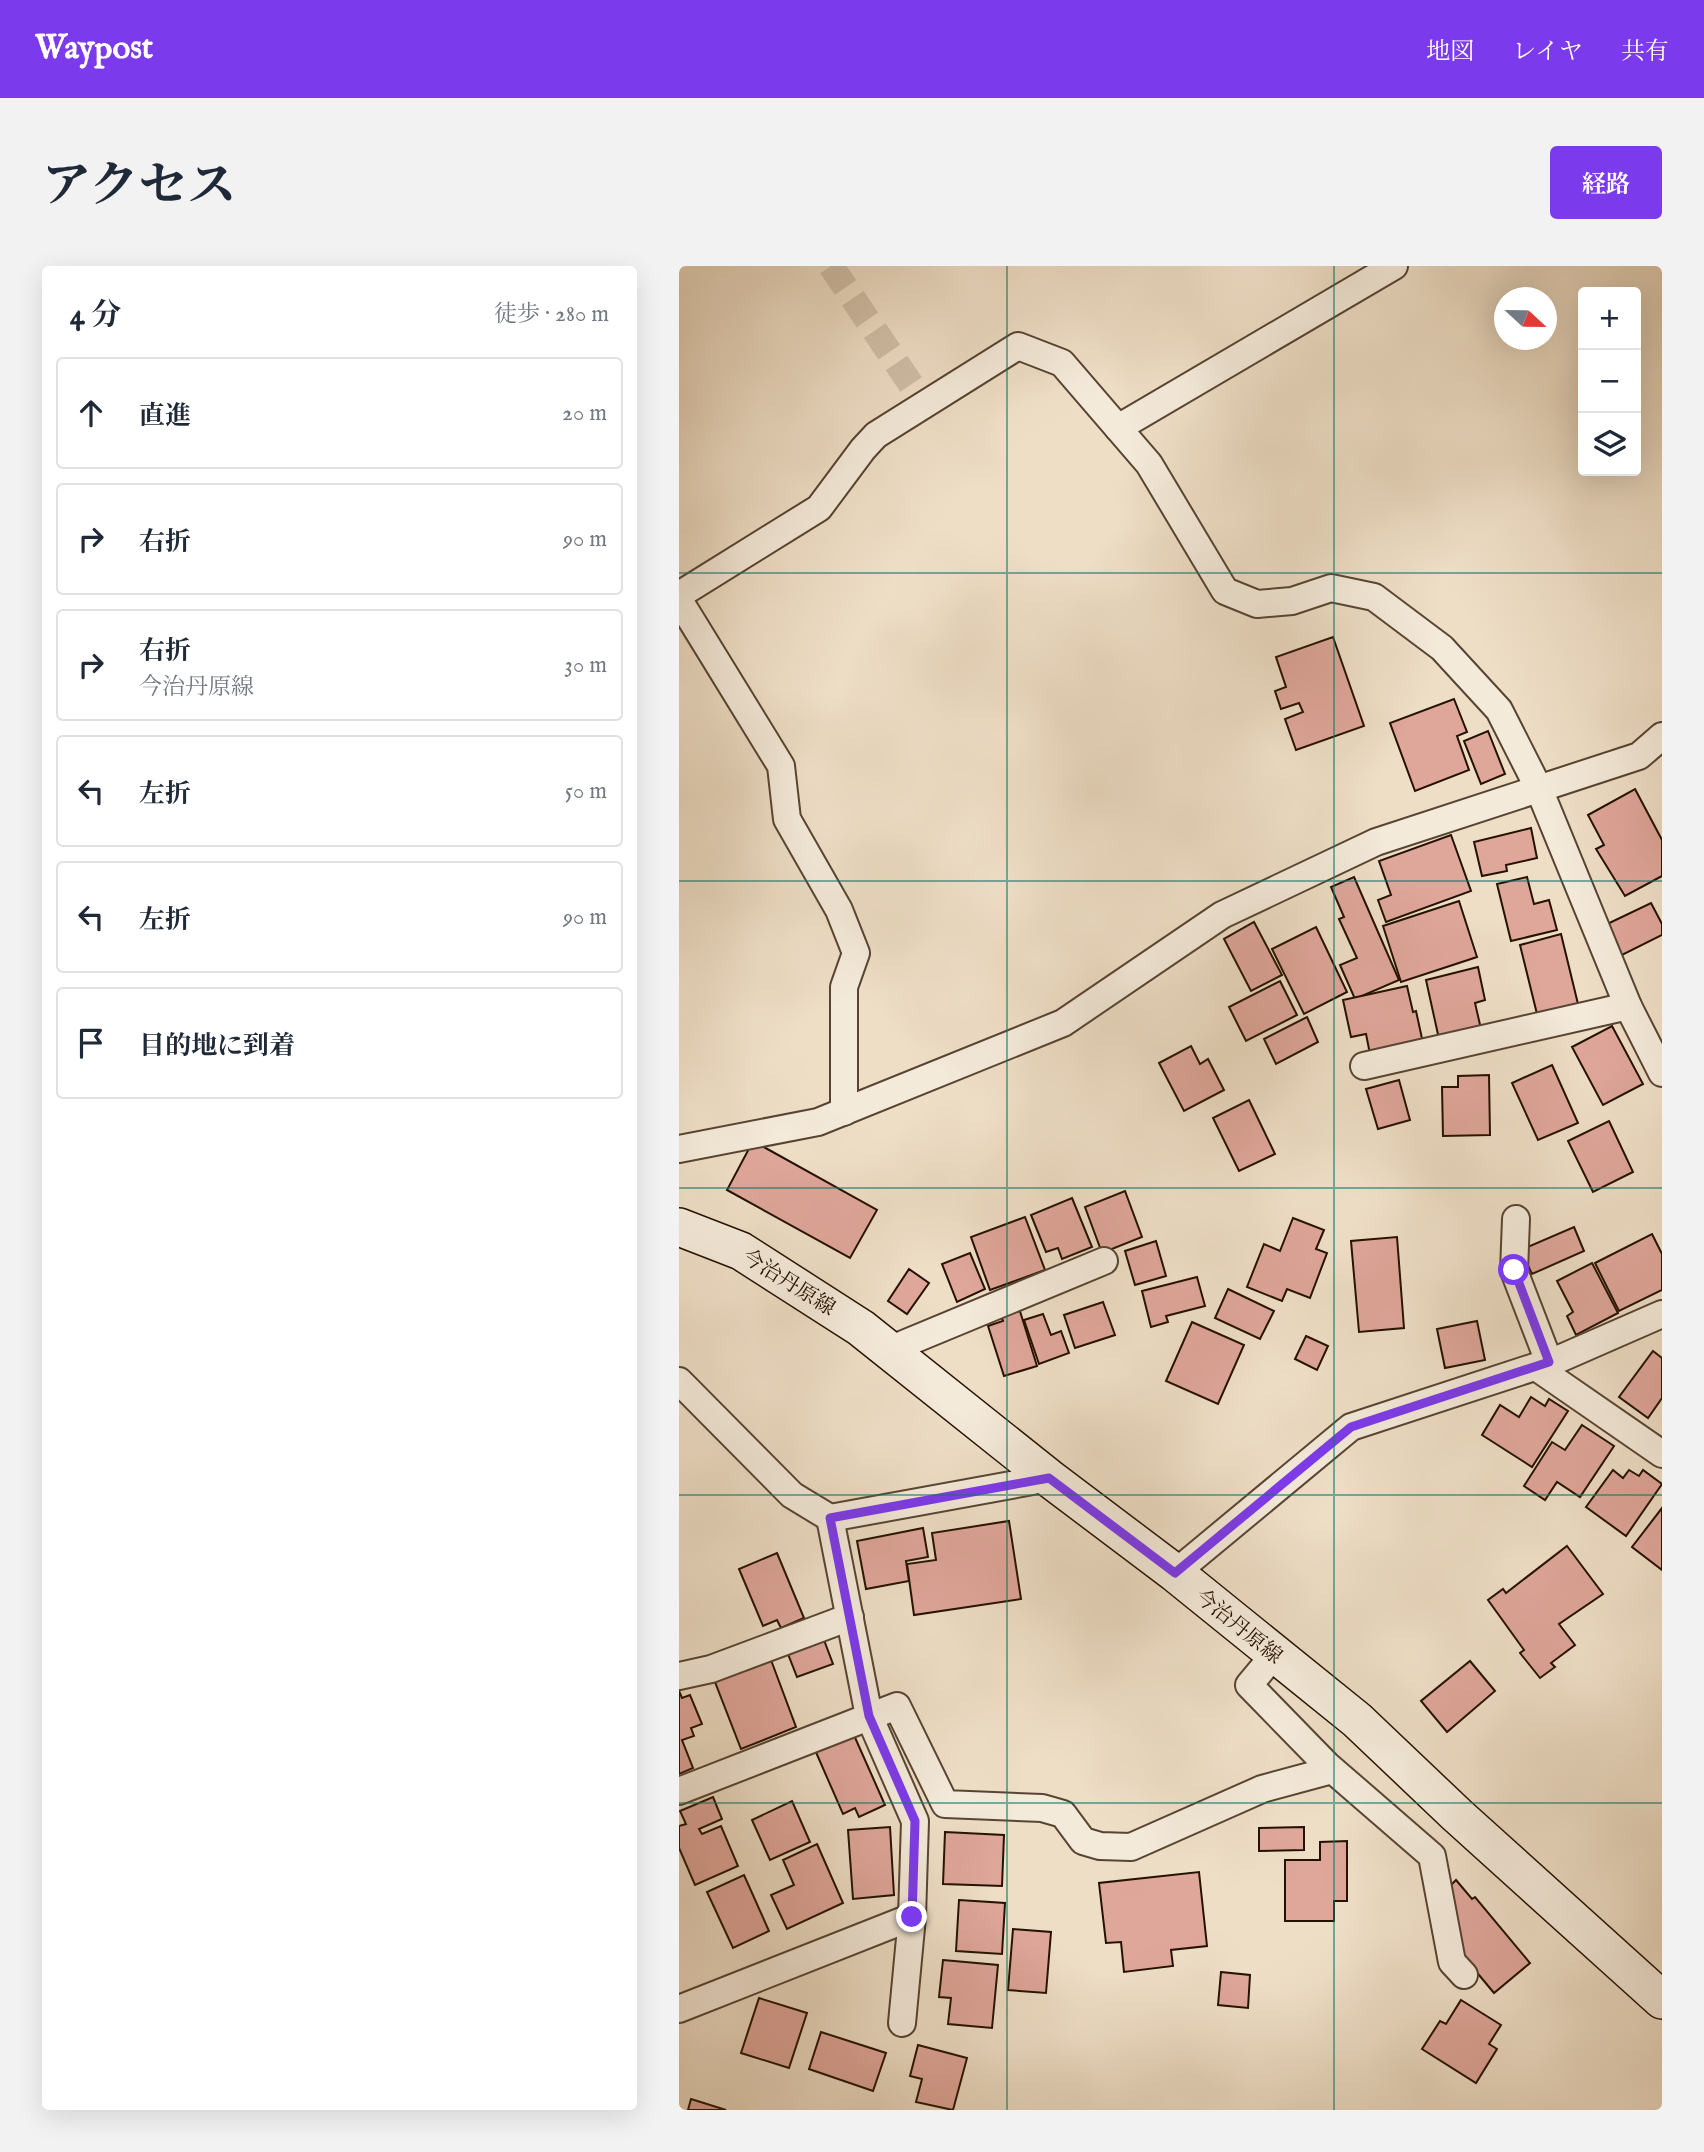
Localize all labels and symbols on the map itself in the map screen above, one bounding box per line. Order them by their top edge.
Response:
north arrow [1494,287,1557,350]
street label: 今治丹原線 [737,1244,840,1323]
route start [1498,1254,1529,1285]
street label: 今治丹原線 [1189,1584,1287,1671]
route end [896,1901,927,1932]

